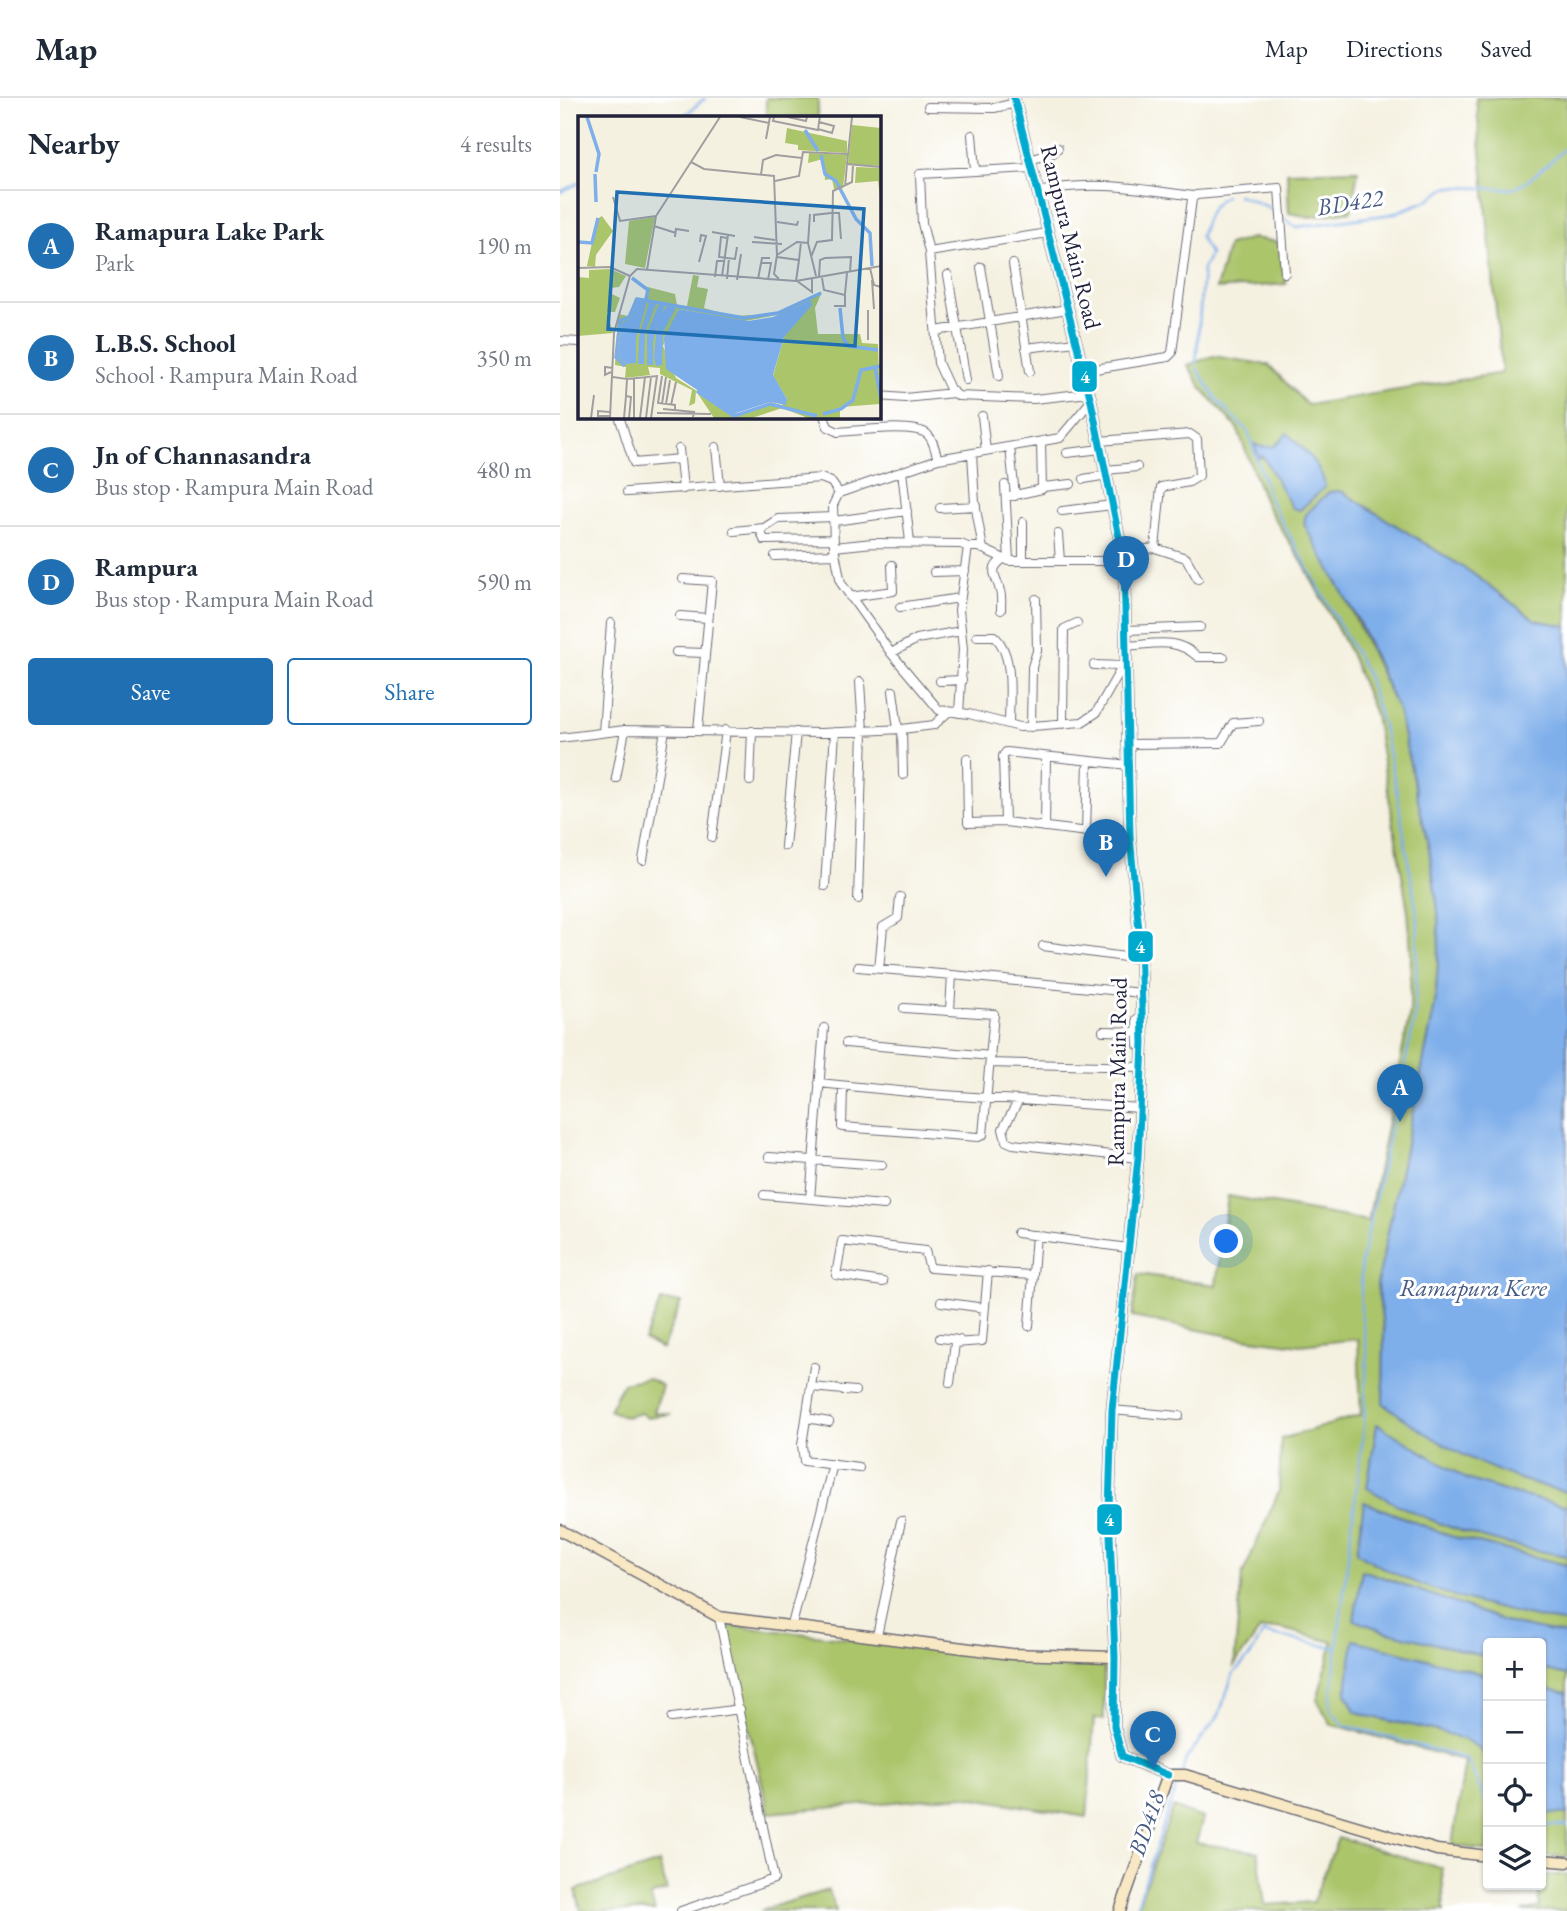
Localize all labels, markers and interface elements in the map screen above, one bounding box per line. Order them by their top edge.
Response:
text: Map [35,27,97,70]
text: Map [1265,33,1308,64]
text: Directions [1346,33,1443,64]
text: Saved [1481,33,1532,64]
inset map [578,116,880,418]
text: Nearby [28,124,120,163]
text: 4 results [460,129,532,159]
street label: Rampura Main Road [1034,142,1108,333]
water label: BD422 [1314,181,1387,223]
text: Ramapura Lake Park [95,214,324,248]
text: A [43,231,59,261]
text: 190 m [476,231,532,261]
text: Park [95,248,134,278]
text: L.B.S. School [95,326,236,360]
text: B [44,343,58,373]
text: 350 m [476,343,532,373]
text: School · Rampura Main Road [95,360,358,390]
line badge: 4 [1071,360,1098,393]
text: 4 [1080,364,1091,389]
text: Jn of Channasandra [95,438,311,472]
text: C [43,455,59,485]
text: 480 m [476,455,532,485]
text: Bus stop · Rampura Main Road [95,472,373,502]
pin: D [1103,536,1149,594]
text: Rampura [95,550,198,584]
text: D [42,567,60,597]
text: 590 m [476,567,532,597]
text: Bus stop · Rampura Main Road [95,584,373,614]
button: Save [28,658,273,725]
button: Share [287,658,532,725]
pin: B [1083,819,1129,877]
line badge: 4 [1127,930,1154,963]
text: 4 [1135,934,1146,959]
street label: Rampura Main Road [1100,977,1134,1167]
pin: A [1377,1064,1423,1122]
your location [1209,1224,1243,1258]
water label: Ramapura Kere [1399,1272,1548,1303]
line badge: 4 [1096,1503,1123,1536]
text: 4 [1104,1507,1115,1532]
map controls [1483,1638,1546,1890]
button: + [1483,1638,1546,1701]
button: − [1483,1701,1546,1764]
pin: C [1130,1711,1176,1769]
button: locate [1483,1764,1546,1827]
water label: BD418 [1120,1785,1172,1860]
button: layers [1483,1827,1546,1890]

